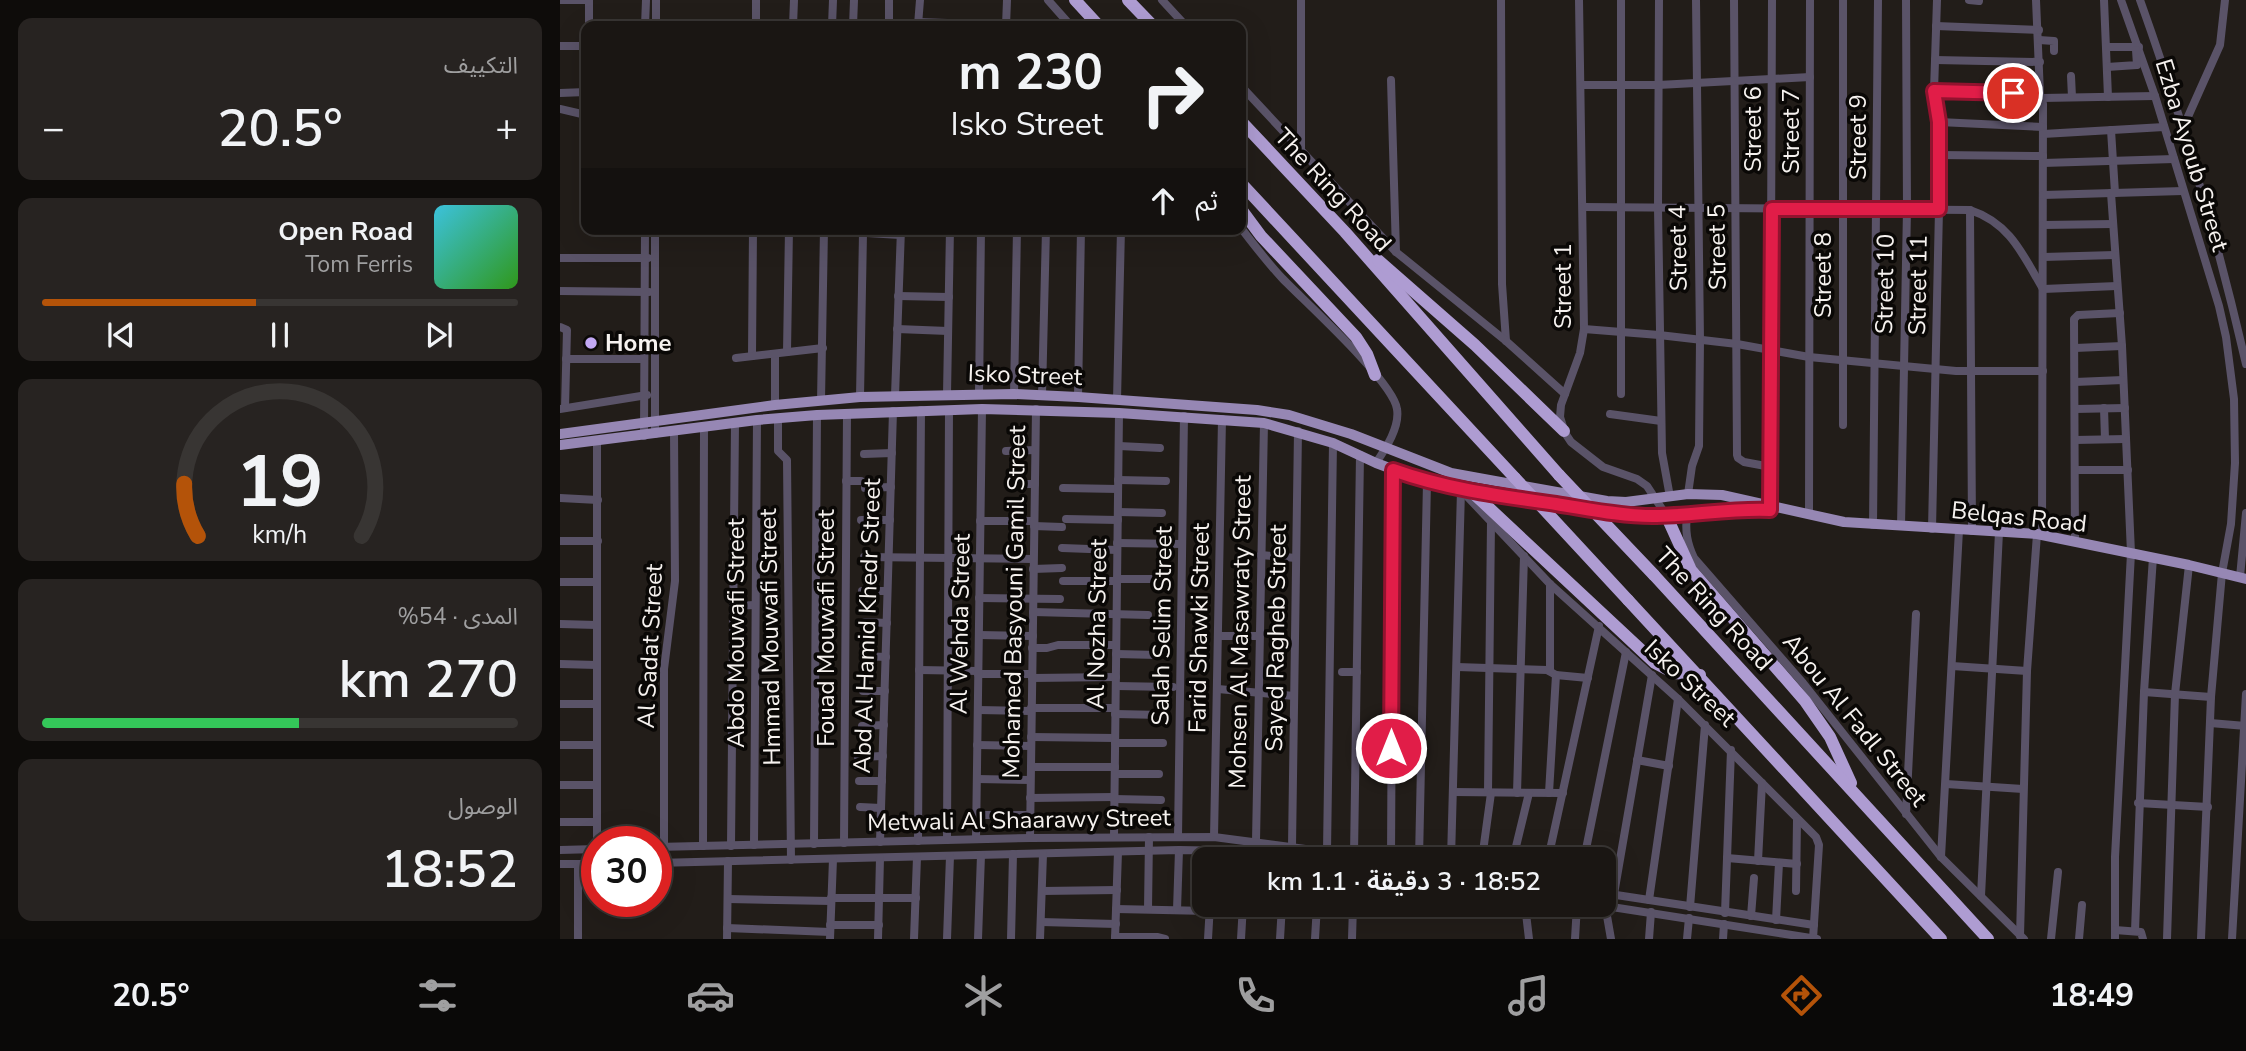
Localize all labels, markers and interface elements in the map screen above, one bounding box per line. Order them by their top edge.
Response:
text: 230 m [959,39,1103,106]
icon: right [1127,49,1218,140]
text: التكييف [444,50,518,81]
street label: Ezba Ayoub Street [2148,55,2237,256]
pin [1983,63,2043,123]
icon: arrive [1994,74,2032,112]
street label: Street 6 [1737,86,1769,172]
street label: Street 7 [1775,88,1807,174]
text: 20.5° [217,93,343,164]
street label: Street 9 [1842,94,1874,180]
text: − [42,103,65,154]
text: + [495,103,518,154]
text: Isko Street [950,103,1103,146]
street label: The Ring Road [1267,121,1399,259]
icon: ahead [1144,182,1182,220]
text: ثم [1196,184,1218,219]
street label: Street 5 [1700,204,1734,290]
street label: Street 4 [1661,205,1695,291]
text: Open Road [278,214,413,249]
street label: Street 8 [1807,232,1839,318]
street label: Street 10 [1868,234,1902,334]
street label: Street 11 [1901,235,1935,335]
street label: Street 1 [1547,243,1579,329]
text: Tom Ferris [305,249,413,280]
icon: previous [102,316,140,354]
icon: pause [261,316,299,354]
icon: next [420,316,458,354]
place label: Home [605,327,671,359]
marker: Home [583,335,599,351]
street label: Isko Street [967,357,1083,393]
street label: Mohamed Basyouni Gamil Street [995,425,1033,779]
text: 19 [236,432,324,532]
street label: Mohsen Al Masawraty Street [1221,474,1259,789]
street label: Abd Al Hamid Khedr Street [846,477,888,774]
street label: Belqas Road [1950,494,2088,540]
street label: Hmmad Mouwafi Street [752,508,788,766]
street label: Fouad Mouwafi Street [810,509,842,747]
text: km/h [252,517,308,551]
street label: Abdo Mouwafi Street [720,517,752,748]
street label: Farid Shawki Street [1181,522,1217,733]
street label: Sayed Ragheb Street [1258,524,1294,752]
street label: Salah Selim Street [1144,525,1180,726]
street label: Al Wehda Street [942,533,978,715]
street label: Al Nozha Street [1080,538,1114,710]
street label: The Ring Road [1648,540,1780,678]
street label: Al Sadat Street [630,562,670,729]
text: المدى · 54% [397,601,518,632]
street label: Abou Al Fadl Street [1775,627,1935,813]
street label: Isko Street [1637,632,1743,734]
text: 270 km [339,644,518,715]
position arrow [1354,711,1428,785]
text: الوصول [448,791,518,822]
street label: Metwali Al Shaarawy Street [867,801,1172,839]
speed limit sign: 30 [581,826,672,917]
text: 18:52 [381,834,518,905]
text: 18:52 · 3 دقيقة · 1.1 km [1267,864,1541,899]
icon: filters [413,971,462,1020]
icon: car [686,971,735,1020]
icon: climate [959,971,1008,1020]
icon: phone [1231,971,1280,1020]
icon: music [1504,971,1553,1020]
icon: directions [1777,971,1826,1020]
text: 20.5° [112,974,190,1017]
text: 18:49 [2049,974,2134,1017]

